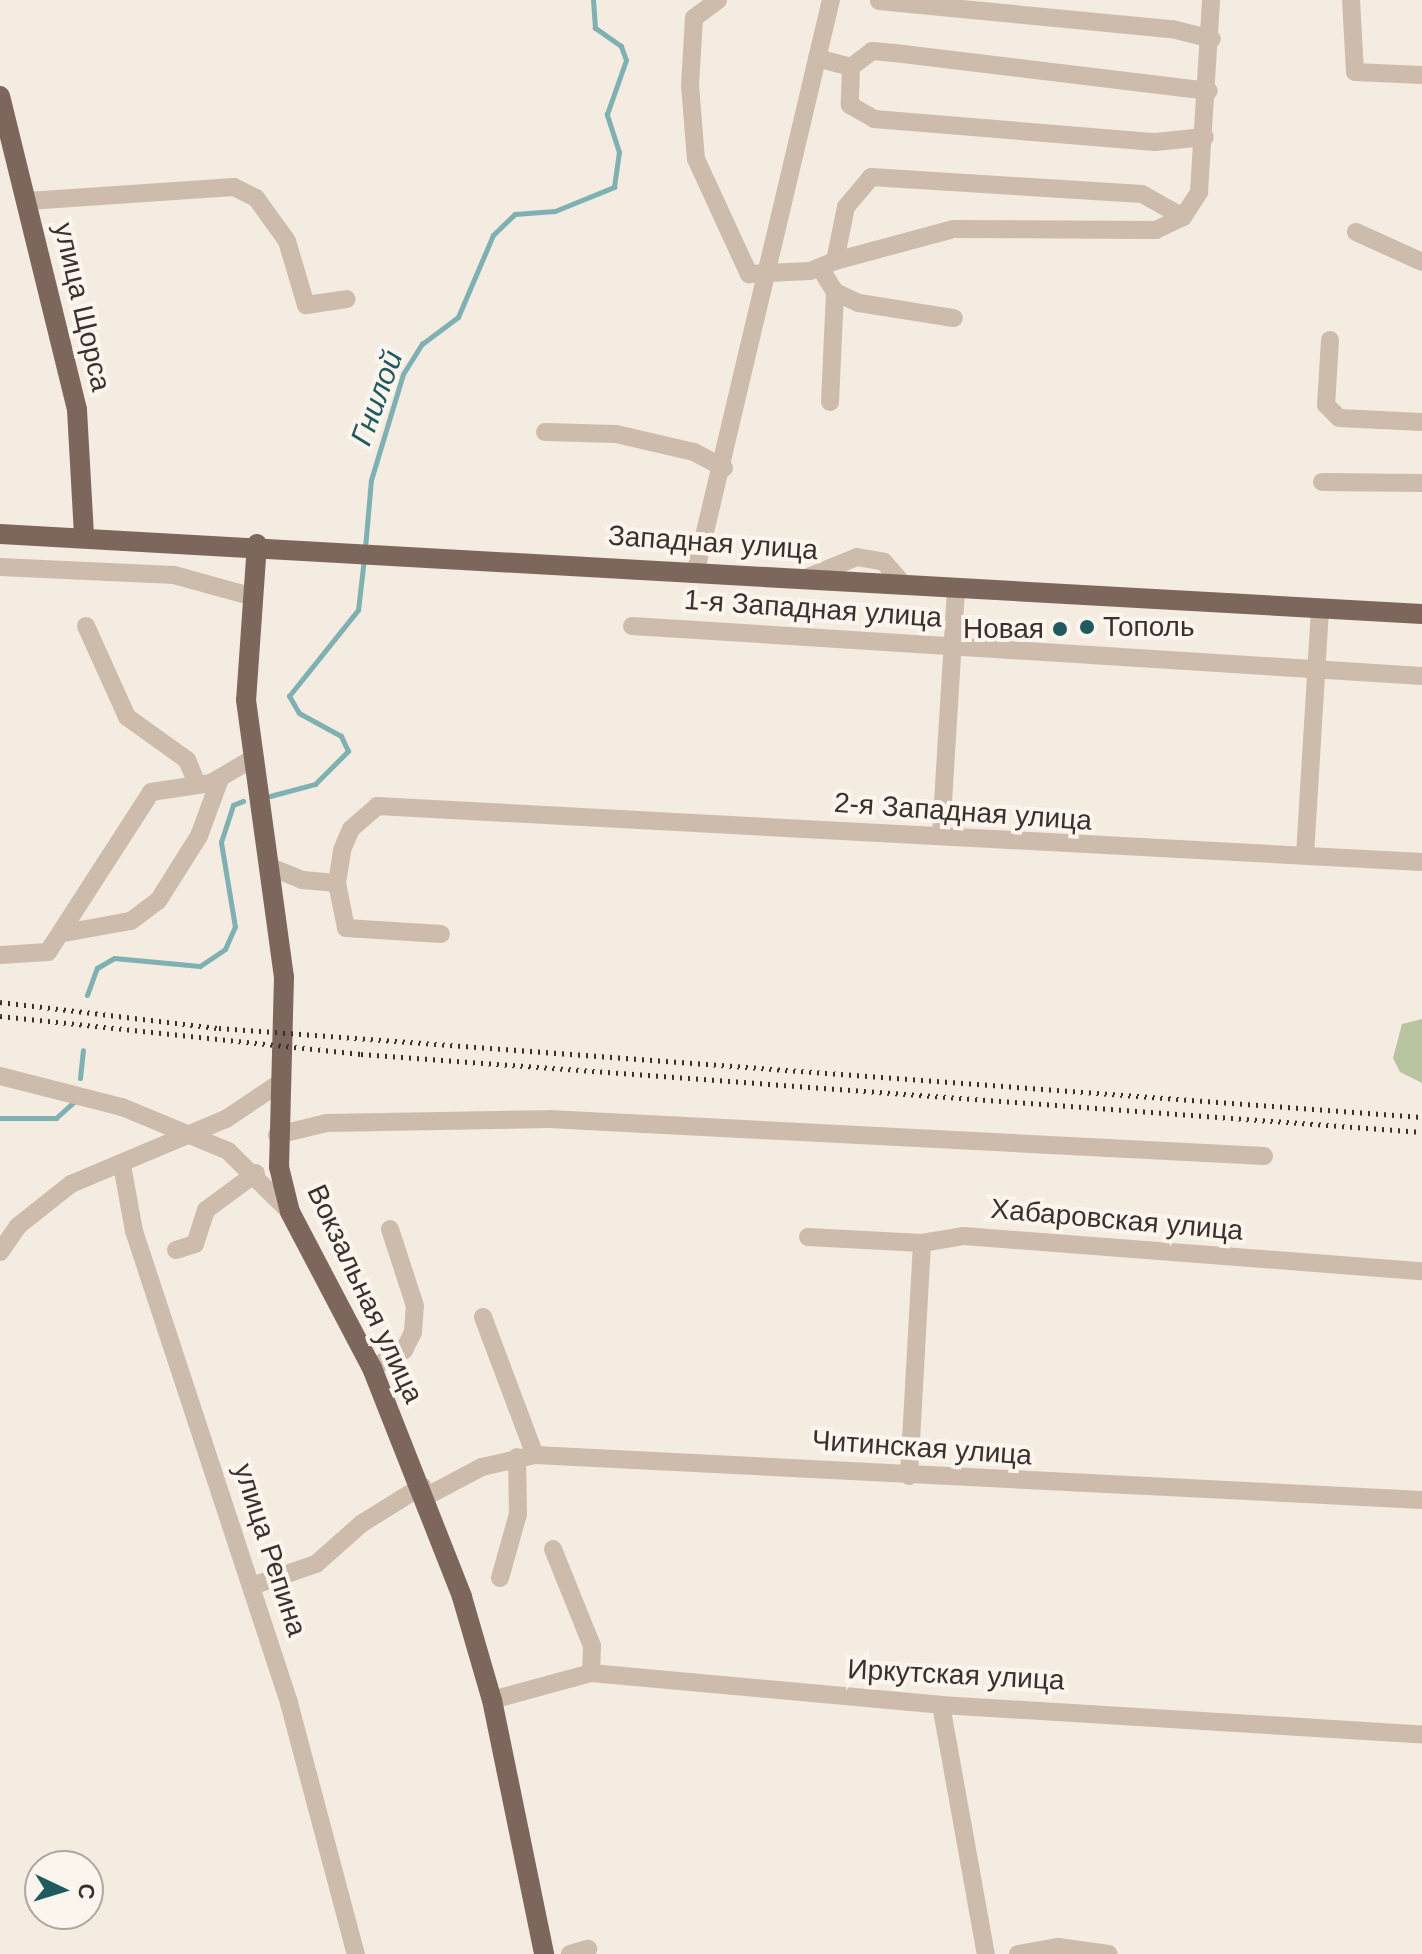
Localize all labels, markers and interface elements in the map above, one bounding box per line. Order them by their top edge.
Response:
street label: улица Щорса [46,220,118,394]
water label: Гнилой [343,346,411,450]
street label: Западная улица [607,519,819,567]
street label: 1-я Западная улица [683,583,943,635]
place label: Тополь [1103,610,1195,644]
place label: Новая [963,612,1044,646]
marker: Тополь [1078,618,1096,636]
marker: Новая [1051,620,1069,638]
street label: 2-я Западная улица [833,786,1093,838]
street label: Вокзальная улица [300,1179,430,1409]
street label: Хабаровская улица [989,1192,1245,1248]
street label: Читинская улица [811,1424,1033,1472]
street label: улица Репина [226,1459,314,1641]
street label: Иркутская улица [847,1653,1065,1697]
north arrow [24,1850,104,1930]
text: С [73,1883,99,1900]

